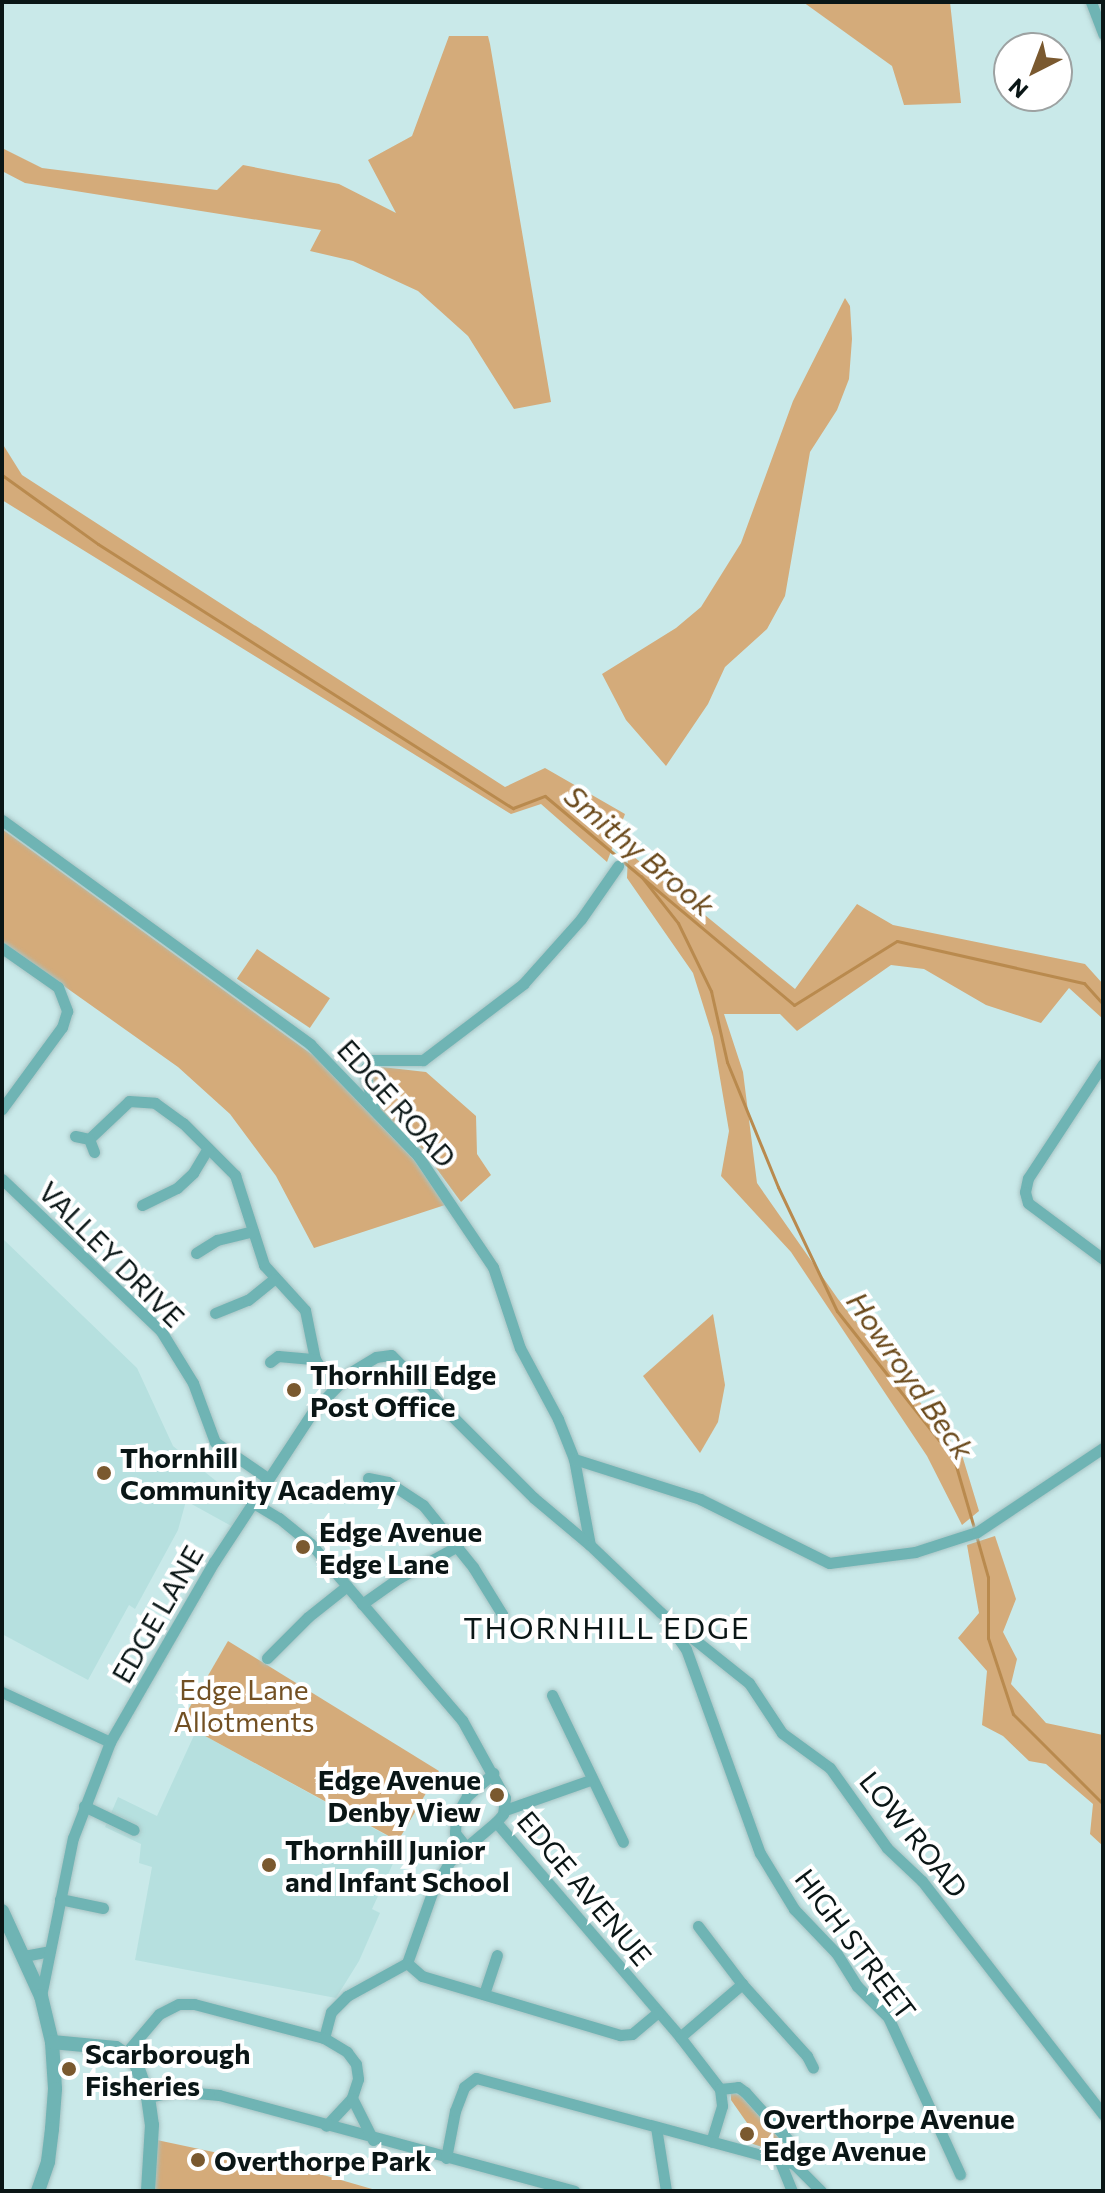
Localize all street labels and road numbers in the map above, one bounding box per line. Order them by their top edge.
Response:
street label: EDGE ROAD [331,1032,463,1174]
street label: VALLEY DRIVE [32,1174,192,1334]
street label: EDGE LANE [104,1539,210,1689]
street label: LOW ROAD [853,1764,975,1904]
street label: EDGE AVENUE [511,1804,659,1972]
street label: HIGH STREET [789,1862,923,2026]

